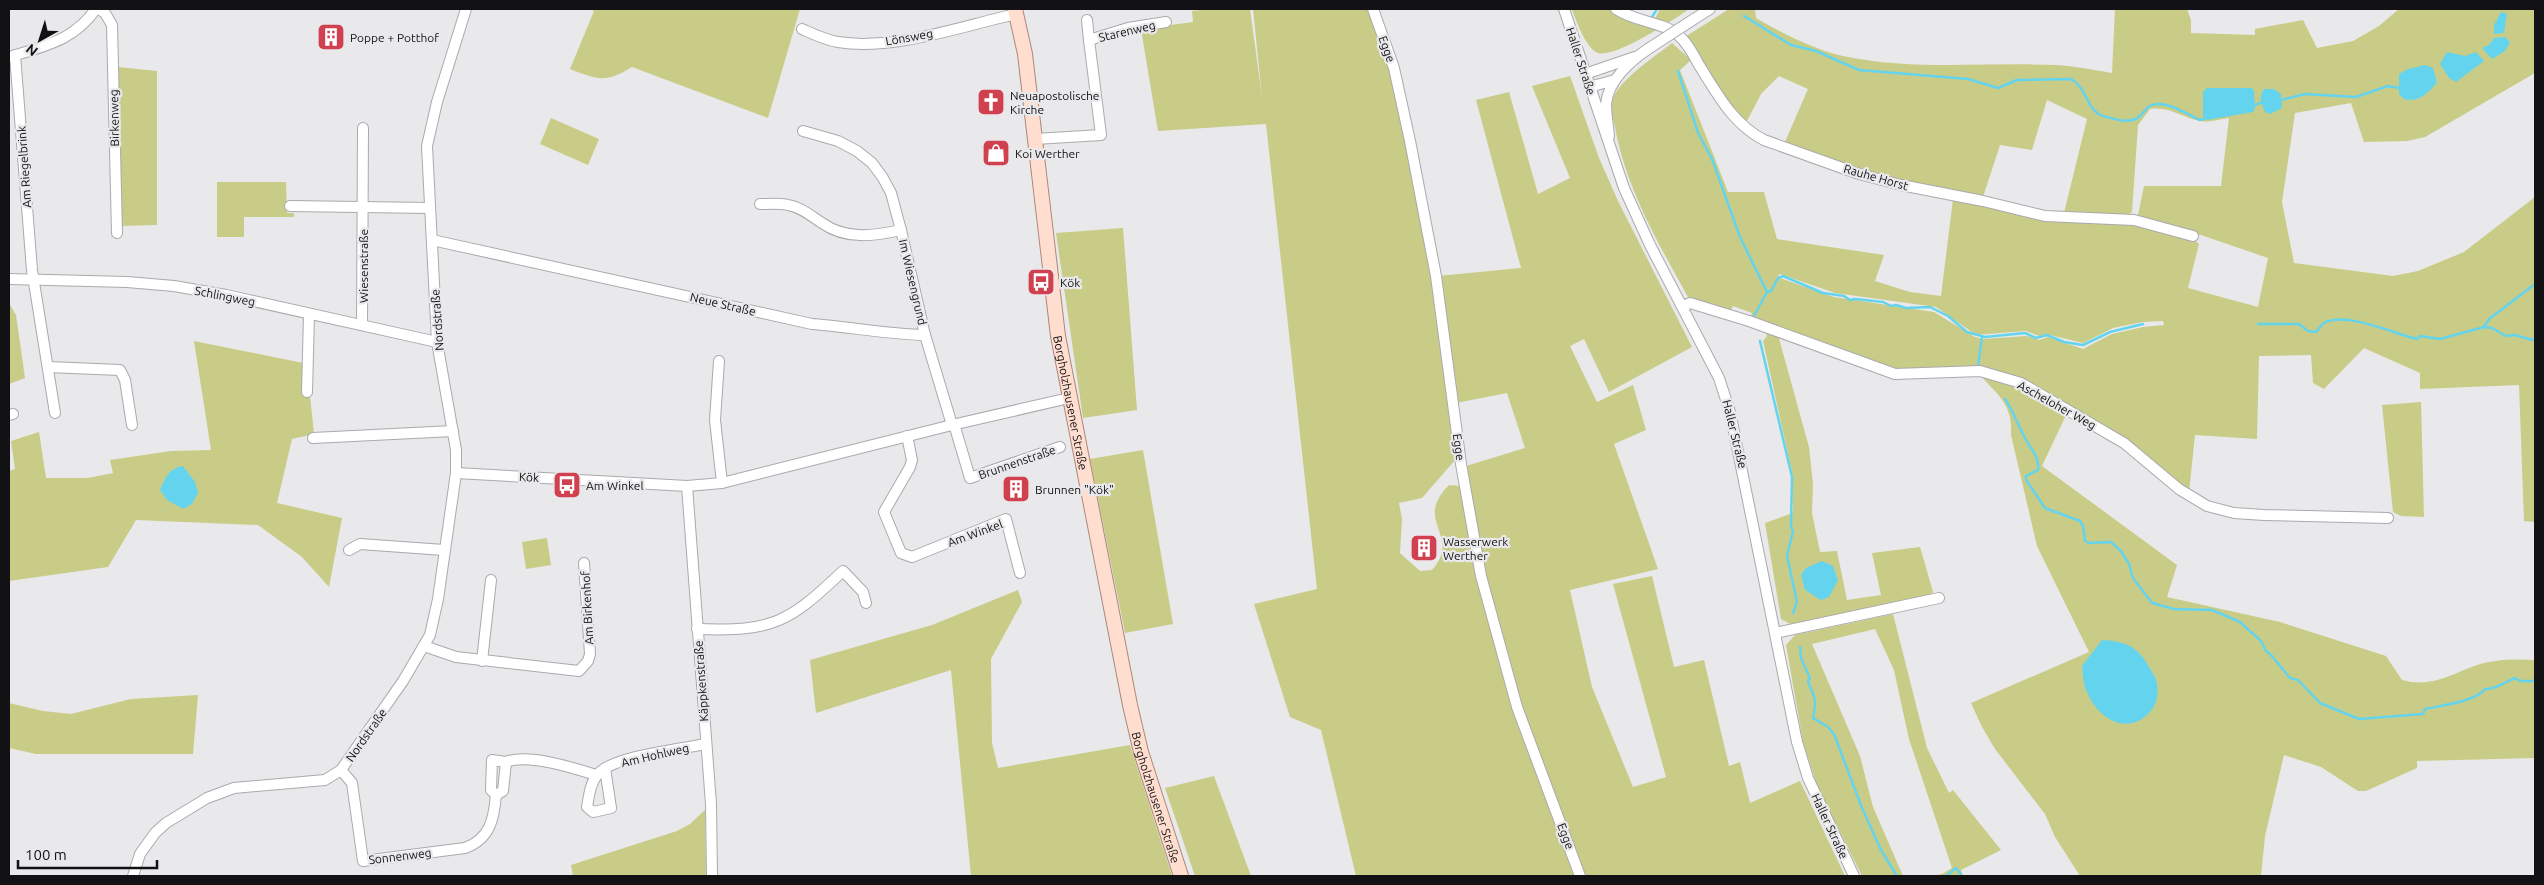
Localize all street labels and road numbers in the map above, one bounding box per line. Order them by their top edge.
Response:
street label: Starenweg [1097,18,1157,44]
street label: Lönsweg [884,26,934,48]
street label: Haller Straße [1564,26,1598,96]
street label: Egge [1376,34,1398,64]
street label: Birkenweg [107,89,121,147]
street label: Am Riegelbrink [15,126,33,208]
street label: Rauhe Horst [1842,162,1910,192]
street label: Wiesenstraße [357,229,370,303]
street label: Im Wiesengrund [897,238,929,326]
street label: Schlingweg [194,284,256,308]
street label: Nordstraße [428,289,446,351]
street label: Neue Straße [689,290,757,318]
street label: Borgholzhausener Straße [1052,334,1091,471]
street label: Ascheloher Weg [2016,378,2098,432]
street label: Haller Straße [1720,398,1750,470]
street label: Egge [1451,433,1467,461]
street label: Brunnenstraße [977,443,1057,481]
street label: Kök [519,470,539,484]
street label: Am Winkel [946,517,1004,549]
street label: Am Birkenhof [579,570,595,645]
street label: Käppkenstraße [692,640,710,722]
street label: Nordstraße [343,706,389,764]
street label: Borgholzhausener Straße [1130,730,1183,865]
street label: Am Hohlweg [620,741,690,769]
street label: Haller Straße [1809,791,1851,861]
street label: Egge [1555,821,1577,851]
street label: Sonnenweg [368,846,432,866]

